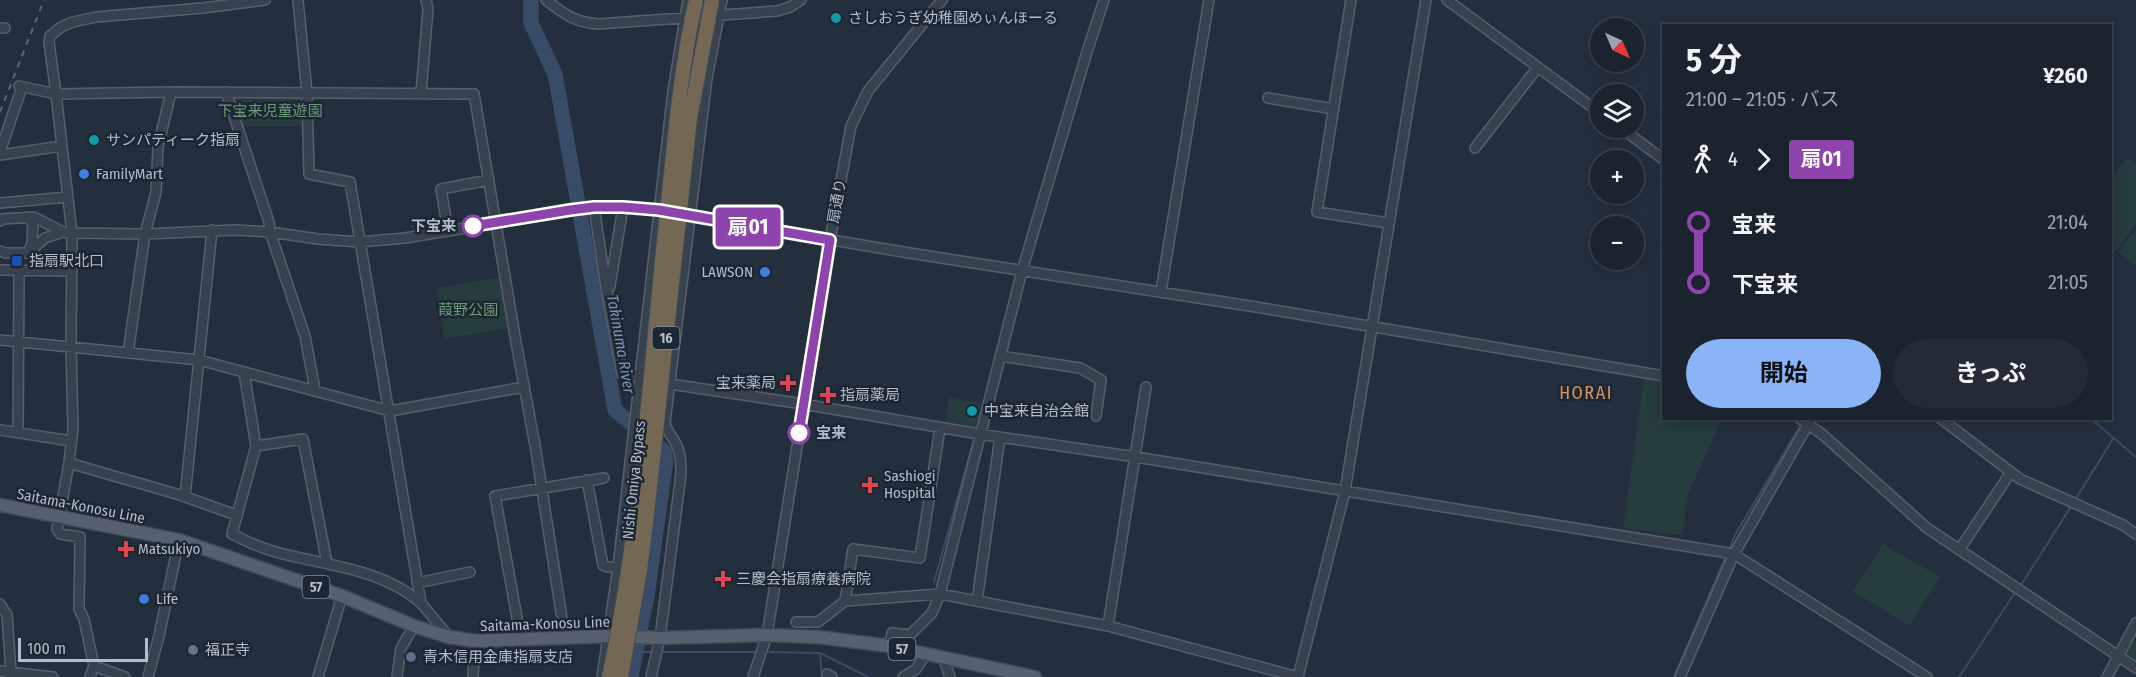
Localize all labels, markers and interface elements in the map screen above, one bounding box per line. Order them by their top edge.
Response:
place label: さしおうぎ幼稚園めぃんほーる [848,9,1058,27]
marker: さしおうぎ幼稚園めぃんほーる [829,11,843,25]
north arrow [1590,18,1644,72]
map controls [1590,18,1644,270]
text: 5 分 [1686,40,1742,80]
text: ¥260 [2043,62,2088,89]
button: layers [1590,84,1644,138]
text: 21:00 – 21:05 · バス [1686,87,1840,111]
park label: 下宝来児童遊園 [217,102,323,120]
place label: サンパティーク指扇 [106,131,240,149]
marker: サンパティーク指扇 [87,133,101,147]
icon: walk [1686,143,1719,176]
icon: forward [1747,143,1780,176]
text: 扇01 [1801,146,1842,172]
text: 4 [1728,147,1738,171]
button: + [1590,150,1644,204]
place label: FamilyMart [96,165,163,183]
marker: FamilyMart [77,167,91,181]
street label: 扇通り [824,177,850,225]
line badge: 扇01 [714,208,783,246]
text: 21:04 [2047,210,2088,234]
text: 宝来 [1732,211,1776,238]
text: 扇01 [728,214,768,240]
marker: 下宝来 [462,215,484,237]
button: − [1590,216,1644,270]
place label: 下宝来 [411,217,456,235]
place label: 指扇駅北口 [29,252,104,270]
marker: 指扇駅北口 [10,254,24,268]
place label: LAWSON [701,263,753,281]
marker: LAWSON [758,265,772,279]
text: 21:05 [2048,270,2088,294]
text: 下宝来 [1732,271,1798,298]
water label: Takinuma River [603,293,639,396]
park label: 葭野公園 [438,301,498,319]
road number: 16 [652,327,680,349]
button: 開始 [1686,339,1881,408]
button: きっぷ [1893,339,2088,408]
place label: 宝来薬局 [716,374,776,392]
marker: 宝来薬局 [781,376,795,390]
district label: HORAI [1559,382,1613,404]
place label: 指扇薬局 [840,386,900,404]
marker: 指扇薬局 [821,388,835,402]
place label: 中宝来自治会館 [984,402,1089,420]
marker: 中宝来自治会館 [965,404,979,418]
street label: Nishi Omiya Bypass [619,420,649,540]
marker: 宝来 [788,422,810,444]
place label: 宝来 [816,424,846,442]
place label: Sashiogi Hospital [884,467,936,502]
marker: Sashiogi Hospital [861,476,879,494]
street label: Saitama-Konosu Line [16,485,146,527]
place label: Matsukiyo [138,540,201,558]
marker: Matsukiyo [119,542,133,556]
marker: 三慶会指扇療養病院 [714,570,732,588]
place label: 三慶会指扇療養病院 [736,570,871,588]
road number: 57 [302,576,330,598]
place label: Life [156,590,178,608]
marker: Life [137,592,151,606]
street label: Saitama-Konosu Line [480,613,610,635]
scale bar [18,635,148,662]
road number: 57 [888,638,916,660]
text: 100 m [27,639,66,658]
place label: 福正寺 [205,641,250,659]
marker: 福正寺 [186,643,200,657]
place label: 青木信用金庫指扇支店 [423,648,573,666]
marker: 青木信用金庫指扇支店 [404,650,418,664]

